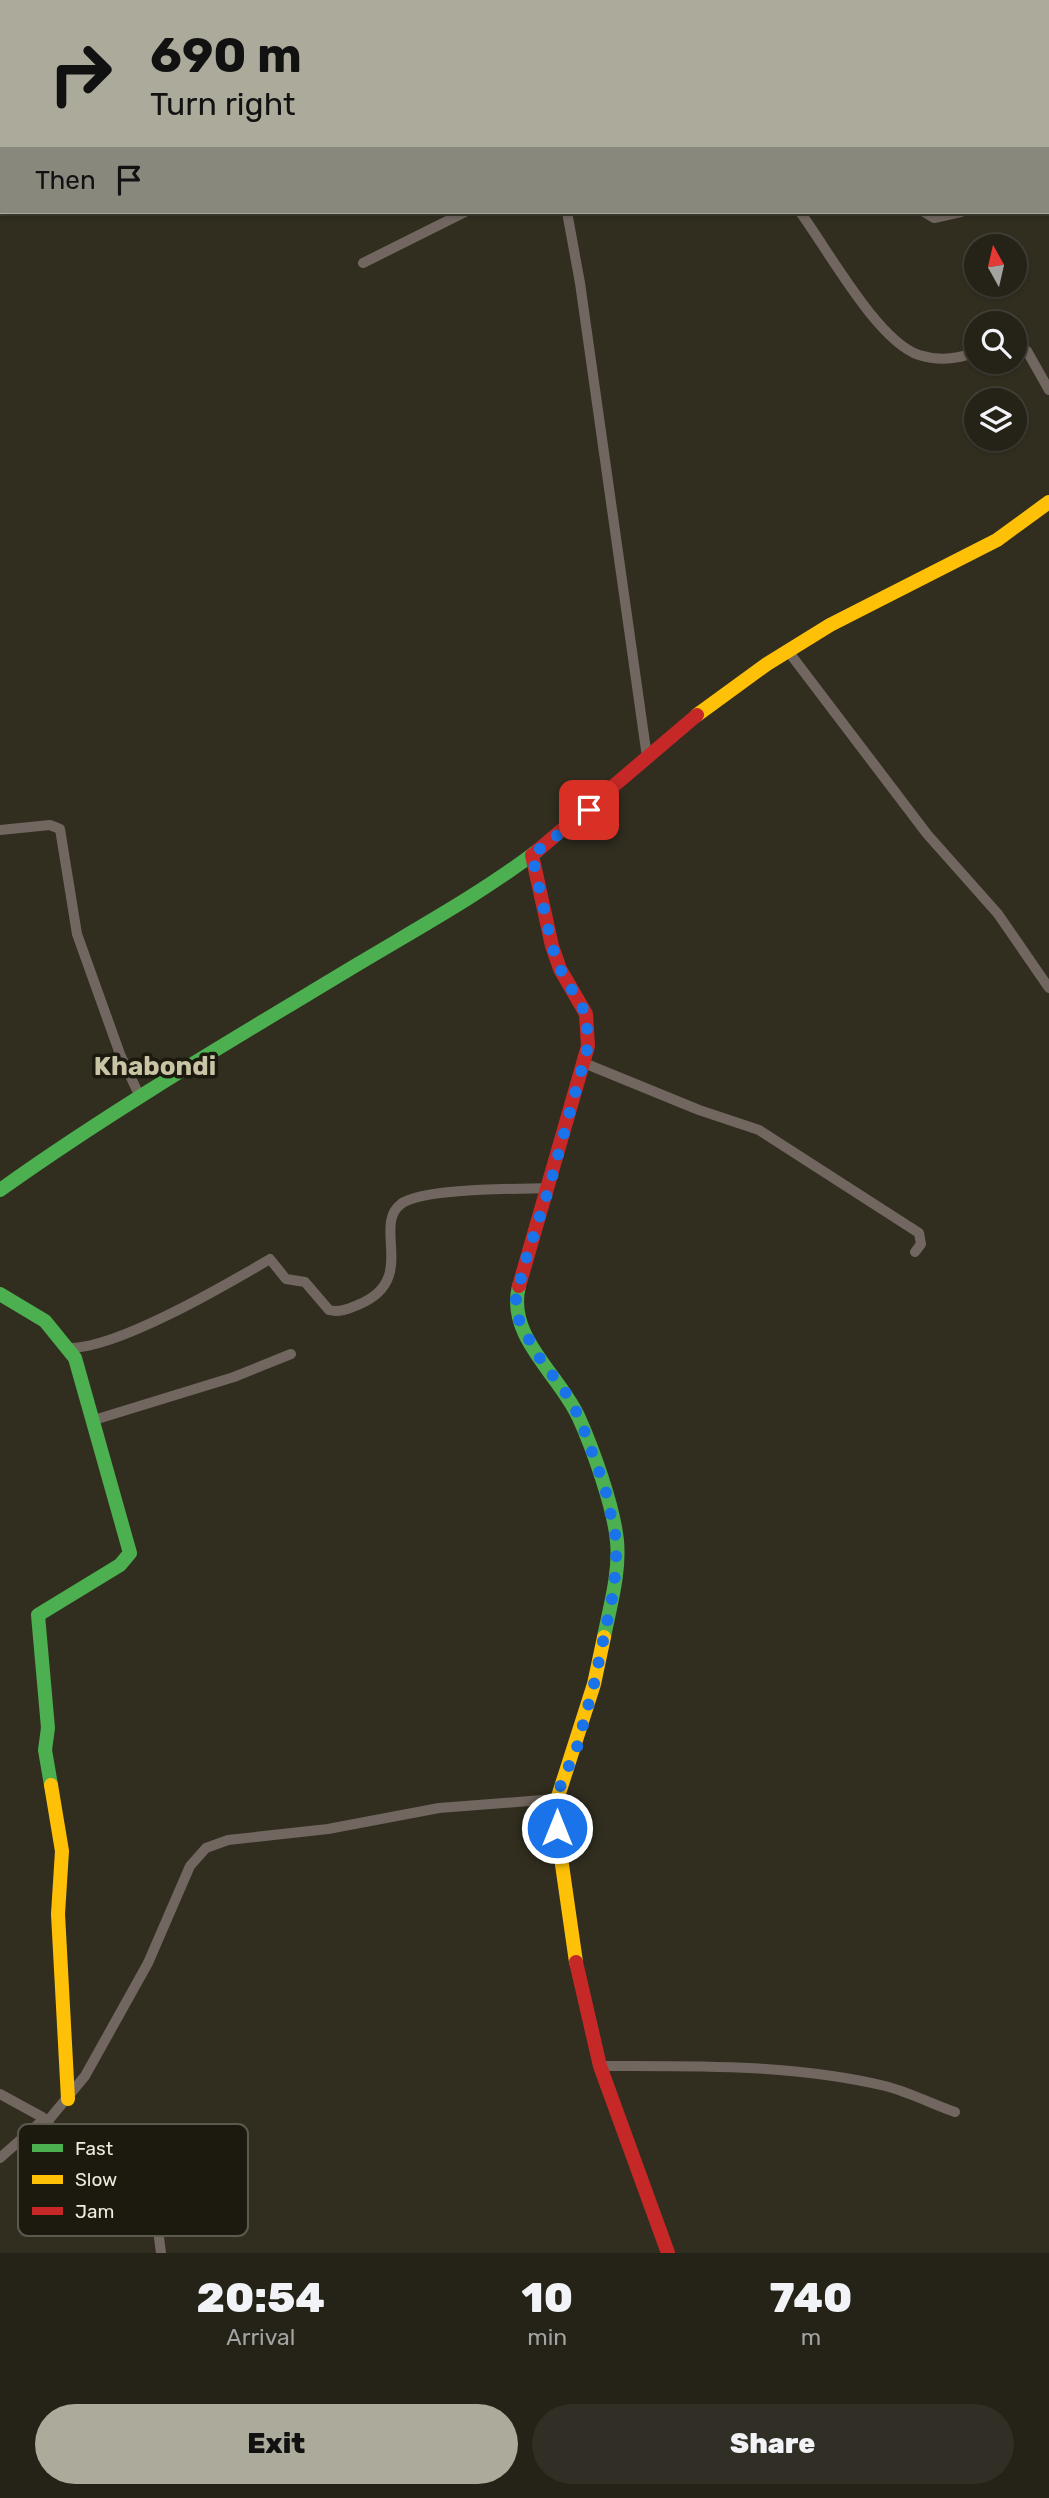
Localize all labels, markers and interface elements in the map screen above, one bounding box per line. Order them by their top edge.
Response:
text: 690 m [150,26,302,84]
icon: right [35,28,126,119]
text: Turn right [150,85,295,123]
icon: arrive [110,161,148,199]
text: Then [35,165,96,196]
north arrow [964,234,1027,298]
map controls [964,234,1027,451]
button: search [964,311,1027,374]
button: layers [964,388,1027,451]
pin [559,780,619,840]
icon: arrive [570,791,608,829]
district label: Khabondi [94,1051,216,1082]
position arrow [520,1791,594,1865]
legend [18,2124,248,2236]
text: Fast [75,2137,114,2160]
text: Slow [75,2168,117,2191]
text: Jam [75,2200,114,2223]
text: 20:54 [196,2273,325,2323]
text: 10 [522,2273,573,2323]
text: 740 [769,2273,852,2323]
text: Arrival [226,2323,295,2351]
text: min [527,2323,567,2351]
text: m [801,2323,821,2351]
button: Exit [35,2404,518,2484]
button: Share [532,2404,1014,2484]

